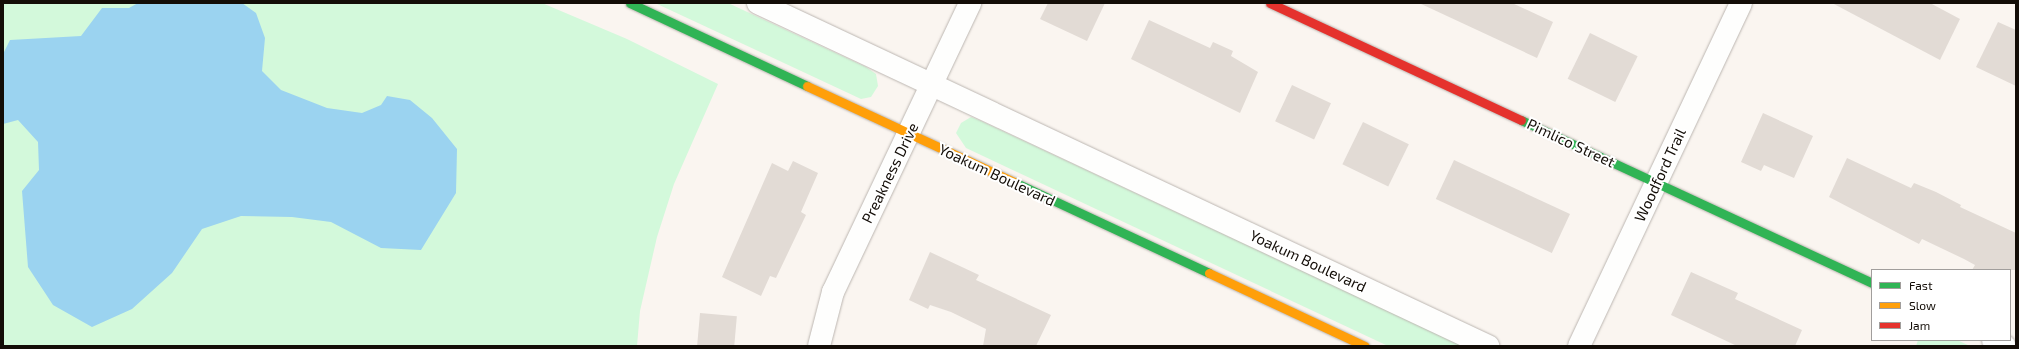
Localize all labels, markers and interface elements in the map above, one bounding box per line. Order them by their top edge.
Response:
street label: Pimlico Street [1524,115,1618,171]
street label: Preakness Drive [858,120,922,226]
street label: Woodford Trail [1630,125,1690,225]
street label: Yoakum Boulevard [936,140,1058,210]
street label: Yoakum Boulevard [1247,226,1369,296]
legend [1871,269,2011,341]
text: Fast [1909,278,1932,292]
text: Slow [1909,298,1936,312]
text: Jam [1909,318,1930,332]

